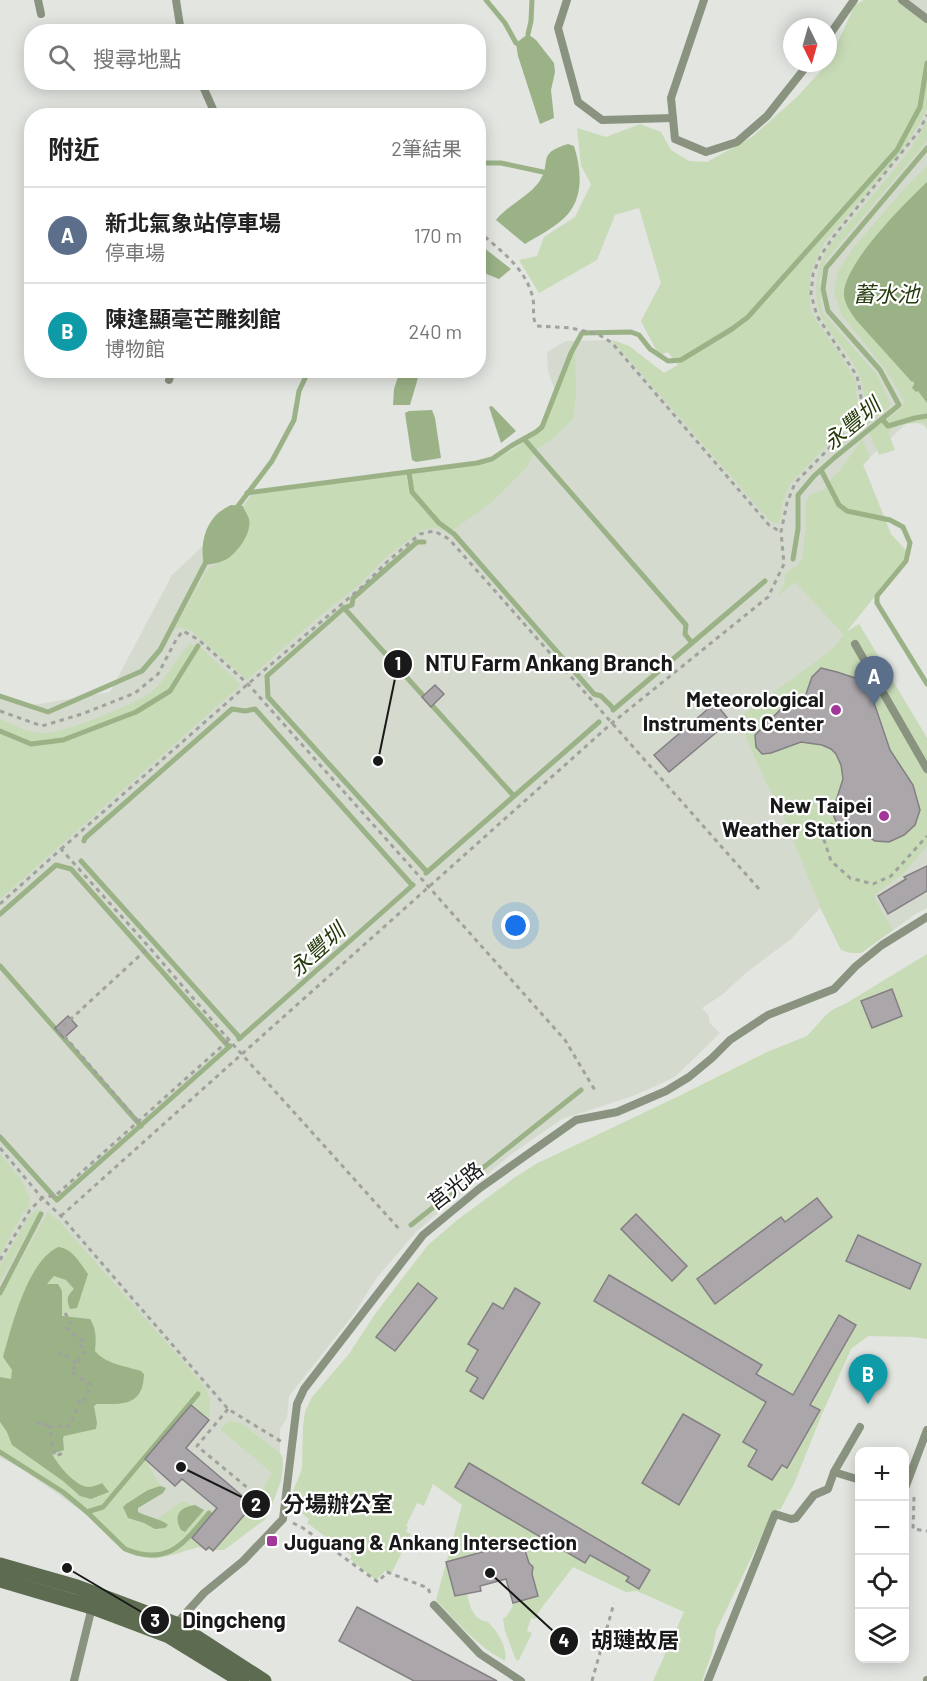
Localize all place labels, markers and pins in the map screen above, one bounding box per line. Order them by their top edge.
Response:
callout: NTU Farm Ankang Branch [383,644,685,684]
pin: A [854,656,894,706]
place label: Meteorological Instruments Center [643,686,824,735]
marker: Meteorological Instruments Center [829,703,843,717]
place label: New Taipei Weather Station [722,792,872,841]
marker: New Taipei Weather Station [877,809,891,823]
pin: B [848,1354,888,1404]
callout: 分場辦公室 [241,1484,405,1524]
place label: Juguang & Ankang Intersection [284,1529,577,1554]
marker: Juguang & Ankang Intersection [265,1534,279,1548]
callout: Dingcheng [140,1600,297,1640]
callout: 胡璉故居 [549,1621,691,1661]

